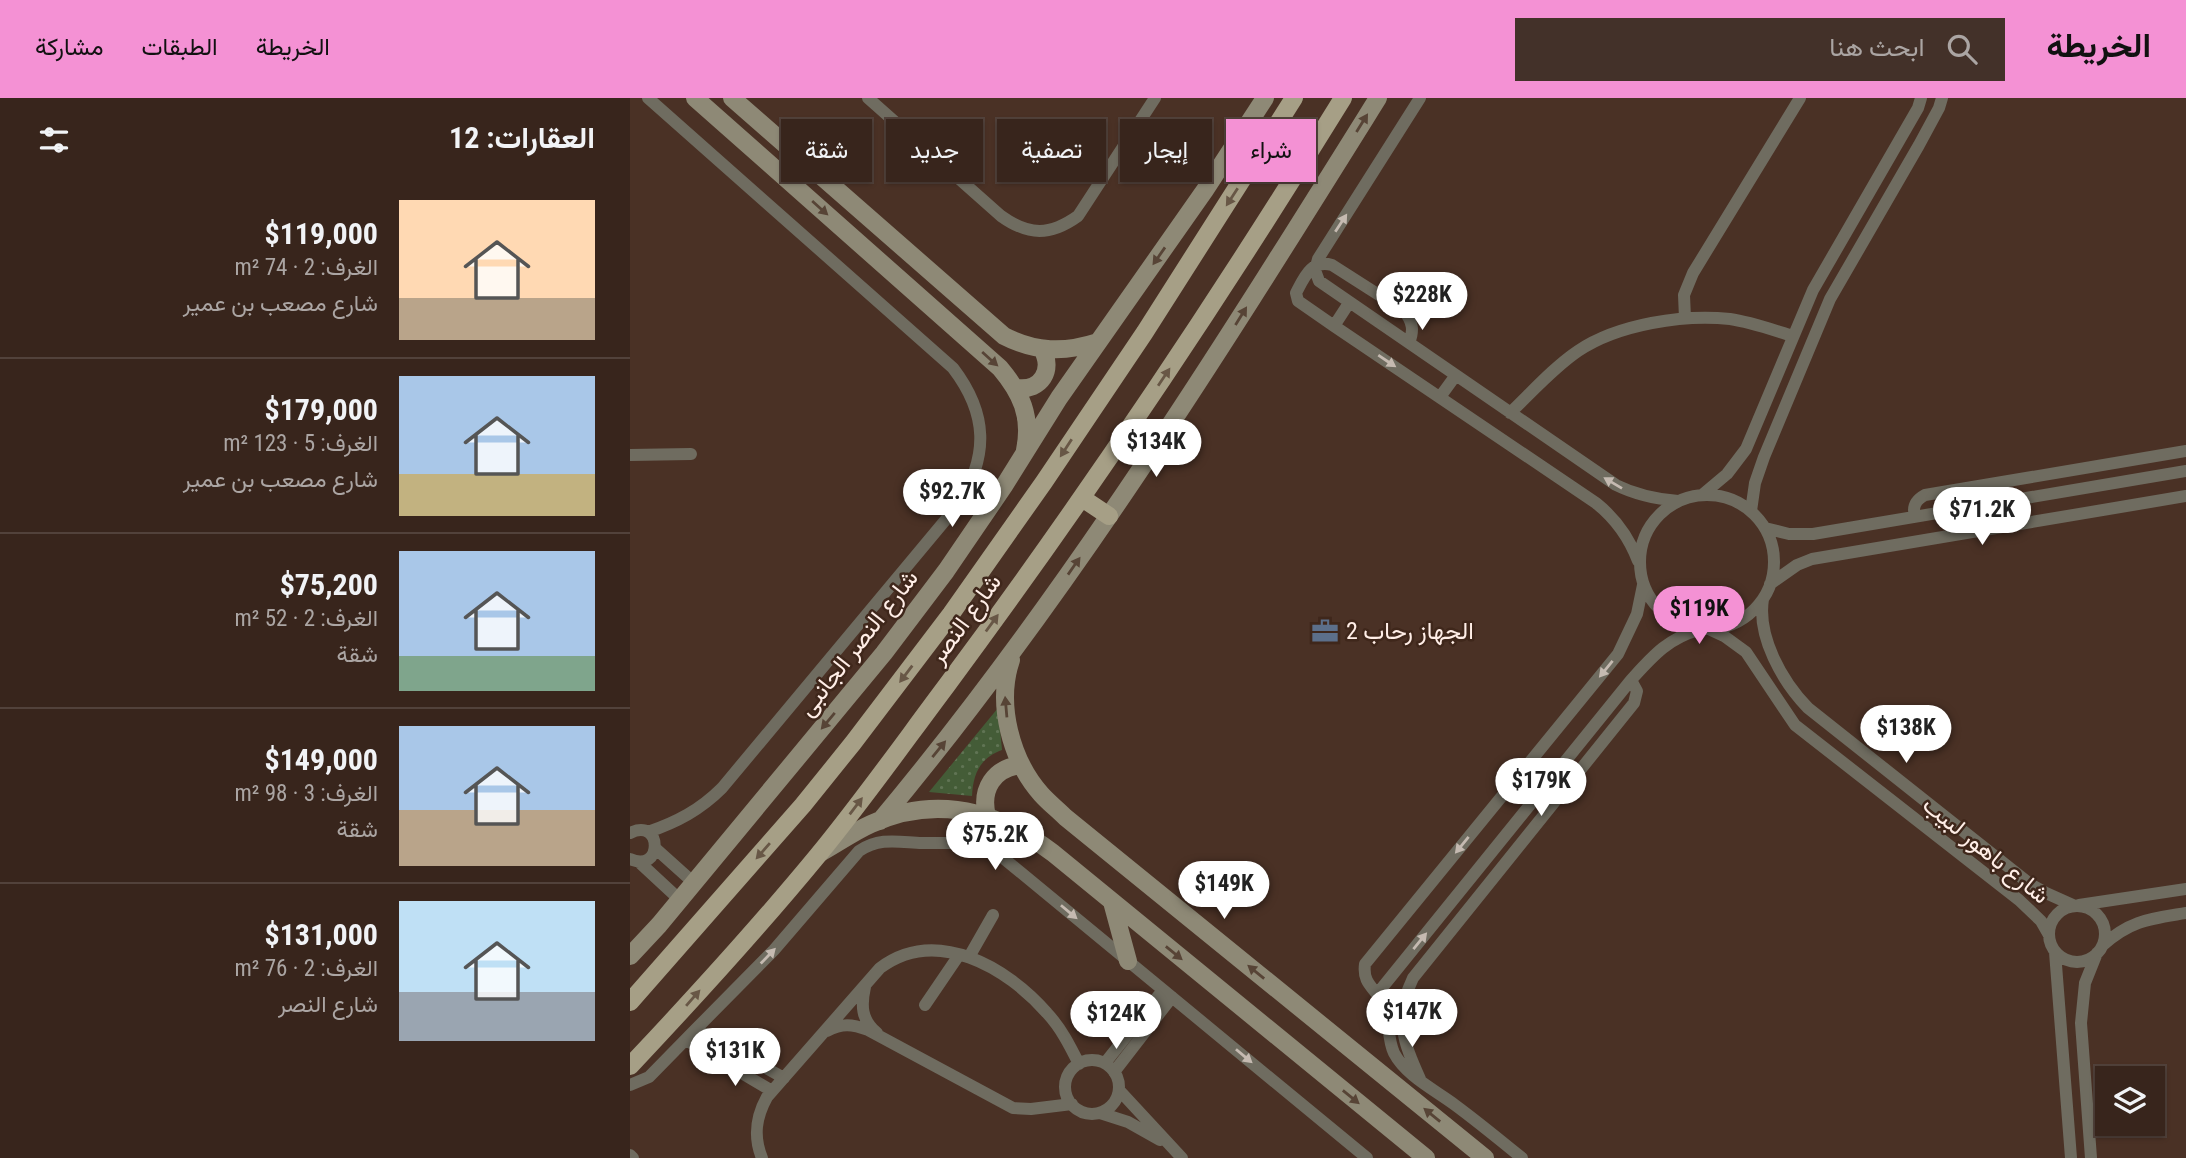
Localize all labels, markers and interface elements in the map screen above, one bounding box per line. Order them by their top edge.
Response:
search box [1515,18,2005,81]
text: الخريطة [2047,26,2151,65]
icon: search [1943,30,1981,68]
text: ابحث هنا [1829,32,1925,62]
text: مشاركة [35,33,103,61]
text: الطبقات [141,33,218,61]
text: الخريطة [256,33,330,61]
one-way arrow [1356,114,1369,133]
chip: شقة [781,119,872,182]
chip: جديد [886,119,983,182]
chip: تصفية [997,119,1106,182]
chip: إيجار [1120,119,1212,182]
chip: شراء [1226,119,1316,182]
text: العقارات: 12 [449,120,595,155]
icon: filters [35,121,73,159]
one-way arrow [1226,188,1239,207]
one-way arrow [811,200,828,215]
one-way arrow [1335,213,1348,233]
text: $119,000 [265,216,378,251]
icon: home [455,228,539,312]
one-way arrow [1152,247,1166,265]
text: الغرف: 2 · 74 m² [235,254,378,281]
pin: $228K [1373,272,1471,332]
text: $228K [1392,281,1452,308]
text: شارع مصعب بن عمير [183,290,378,317]
one-way arrow [1234,307,1248,325]
one-way arrow [981,351,999,367]
one-way arrow [1377,355,1397,368]
one-way arrow [1158,367,1171,387]
text: $179,000 [265,392,378,427]
icon: home [455,404,539,488]
pin: $134K [1107,420,1205,479]
text: $134K [1126,428,1186,455]
text: الغرف: 5 · 123 m² [223,430,378,457]
one-way arrow [1060,439,1073,458]
text: شارع مصعب بن عمير [183,466,378,493]
pin: $92.7K [895,470,1009,529]
one-way arrow [1604,476,1623,489]
text: $92.7K [919,478,985,505]
pin: $71.2K [1925,488,2039,547]
text: $71.2K [1949,496,2015,523]
one-way arrow [1067,557,1081,575]
street label: شارع النصر الجانبى [792,564,925,723]
text: $75,200 [280,567,378,602]
street label: شارع النصر [922,569,1009,671]
icon: home [455,579,539,663]
pin: $119K [1650,587,1748,646]
text: $119K [1669,595,1729,622]
text: الغرف: 2 · 52 m² [235,605,378,632]
one-way arrow [985,614,999,633]
office icon: الجهاز رحاب 2 [1310,616,1340,646]
place label: الجهاز رحاب 2 [1346,617,1474,646]
text: شقة [336,641,378,668]
one-way arrow [1599,660,1614,677]
one-way arrow [900,665,914,683]
one-way arrow [1000,695,1011,717]
pin: $138K [1857,706,1955,765]
one-way arrow [821,712,836,729]
text: $138K [1876,714,1936,741]
one-way arrow [931,741,946,758]
text: $149,000 [265,742,378,777]
icon: home [455,754,539,838]
pin: $179K [1492,758,1590,818]
text: $179K [1511,767,1571,794]
text: الغرف: 3 · 98 m² [235,780,378,807]
street label: شارع باهور لبيب [1916,791,2055,911]
one-way arrow [848,797,863,815]
pin: $75.2K [938,812,1052,872]
text: شقة [336,816,378,843]
text: $75.2K [962,821,1028,848]
one-way arrow [1454,835,1469,853]
one-way arrow [756,842,771,859]
pin: $149K [1175,862,1273,921]
text: $149K [1194,870,1254,897]
one-way arrow [1060,904,1077,919]
text: $131,000 [265,917,378,952]
icon: home [455,929,539,1013]
one-way arrow [1412,933,1427,951]
one-way arrow [1165,945,1183,960]
one-way arrow [759,948,775,965]
text: الغرف: 2 · 76 m² [235,955,378,982]
one-way arrow [1247,964,1265,979]
one-way arrow [685,989,701,1007]
pin: $147K [1363,990,1461,1049]
text: شارع النصر [278,991,378,1018]
pin: $124K [1067,992,1165,1051]
text: $147K [1382,998,1442,1025]
text: $124K [1086,1000,1146,1027]
pin: $131K [686,1028,784,1088]
text: $131K [705,1037,765,1064]
one-way arrow [1235,1049,1253,1064]
map controls [2095,1066,2165,1136]
button: layers [2095,1066,2165,1136]
one-way arrow [1341,1089,1359,1104]
one-way arrow [1424,1108,1441,1123]

